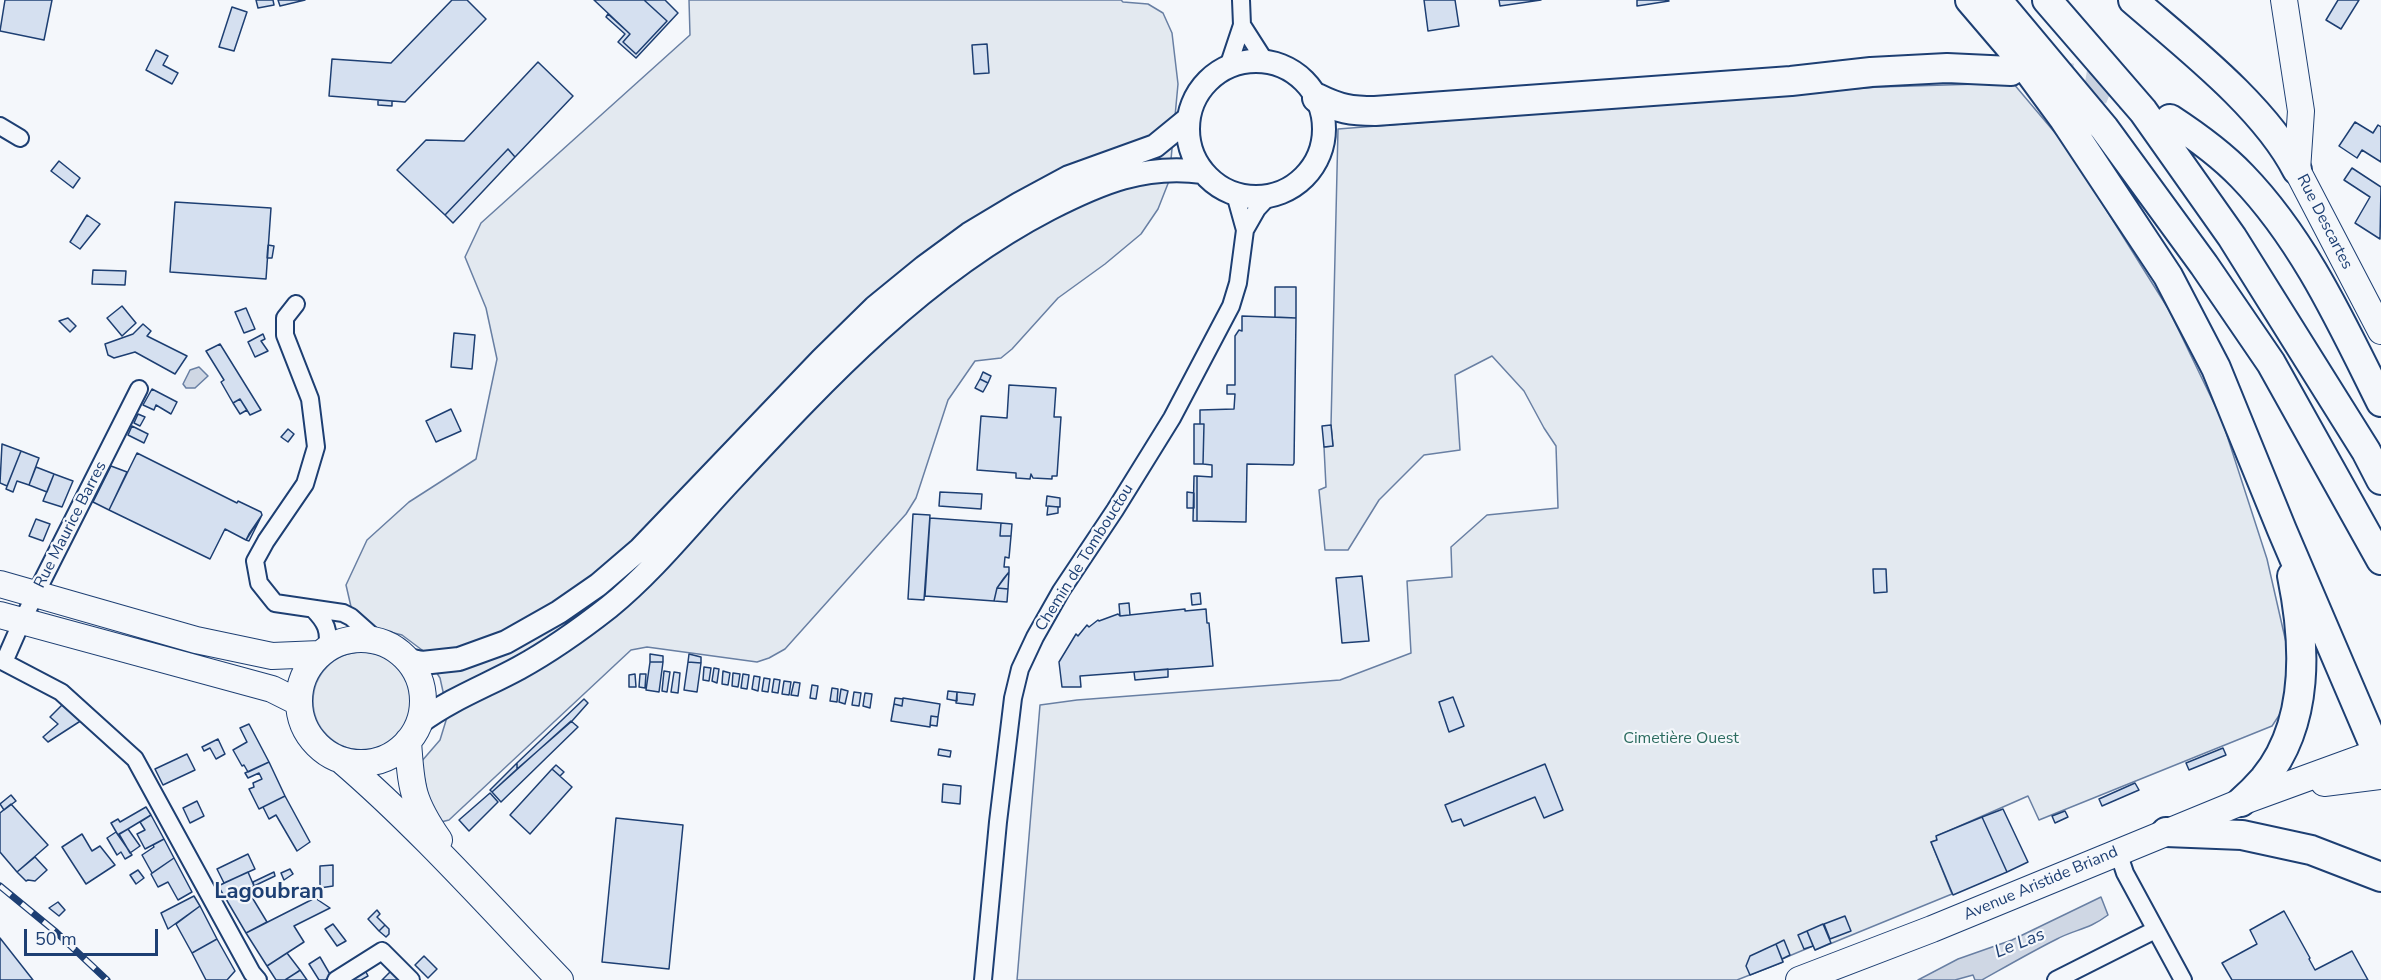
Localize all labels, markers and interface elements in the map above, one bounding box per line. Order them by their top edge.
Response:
street label: Rue Descartes [2292,171,2356,273]
street label: Rue Maurice Barres [31,458,111,592]
street label: Chemin de Tombouctou [1032,481,1138,635]
park label: Cimetière Ouest [1623,729,1739,749]
street label: Avenue Aristide Briand [1961,843,2121,925]
district label: Lagoubran [214,880,324,906]
scale bar [27,917,160,955]
water label: Le Las [1992,924,2048,964]
text: 50 m [35,927,77,951]

